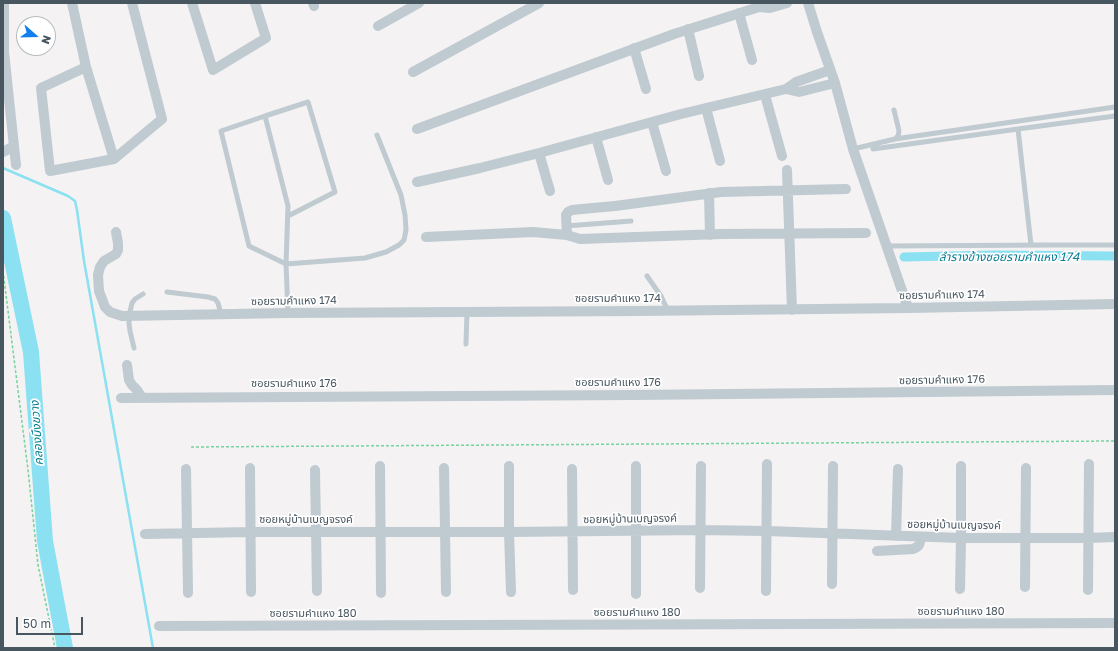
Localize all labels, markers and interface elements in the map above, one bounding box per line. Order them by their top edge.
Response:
north arrow [16,16,56,56]
text: N [39,34,54,46]
water label: ลำรางข้างซอยรามคำแหง 174 [939,250,1079,264]
street label: ซอยรามคำแหง 174 [899,288,985,302]
street label: ซอยรามคำแหง 174 [575,292,661,306]
street label: ซอยรามคำแหง 174 [251,294,337,308]
street label: ซอยรามคำแหง 176 [899,373,985,387]
street label: ซอยรามคำแหง 176 [575,376,661,390]
street label: ซอยรามคำแหง 176 [251,377,337,391]
water label: คลองบึงขวาง [28,400,46,466]
street label: ซอยหมู่บ้านเบญจรงค์ [583,512,677,526]
street label: ซอยหมู่บ้านเบญจรงค์ [259,513,353,527]
street label: ซอยหมู่บ้านเบญจรงค์ [907,518,1001,532]
street label: ซอยรามคำแหง 180 [918,605,1004,619]
street label: ซอยรามคำแหง 180 [594,606,680,620]
street label: ซอยรามคำแหง 180 [270,607,356,621]
scale bar [18,609,85,635]
text: 50 m [23,616,51,631]

